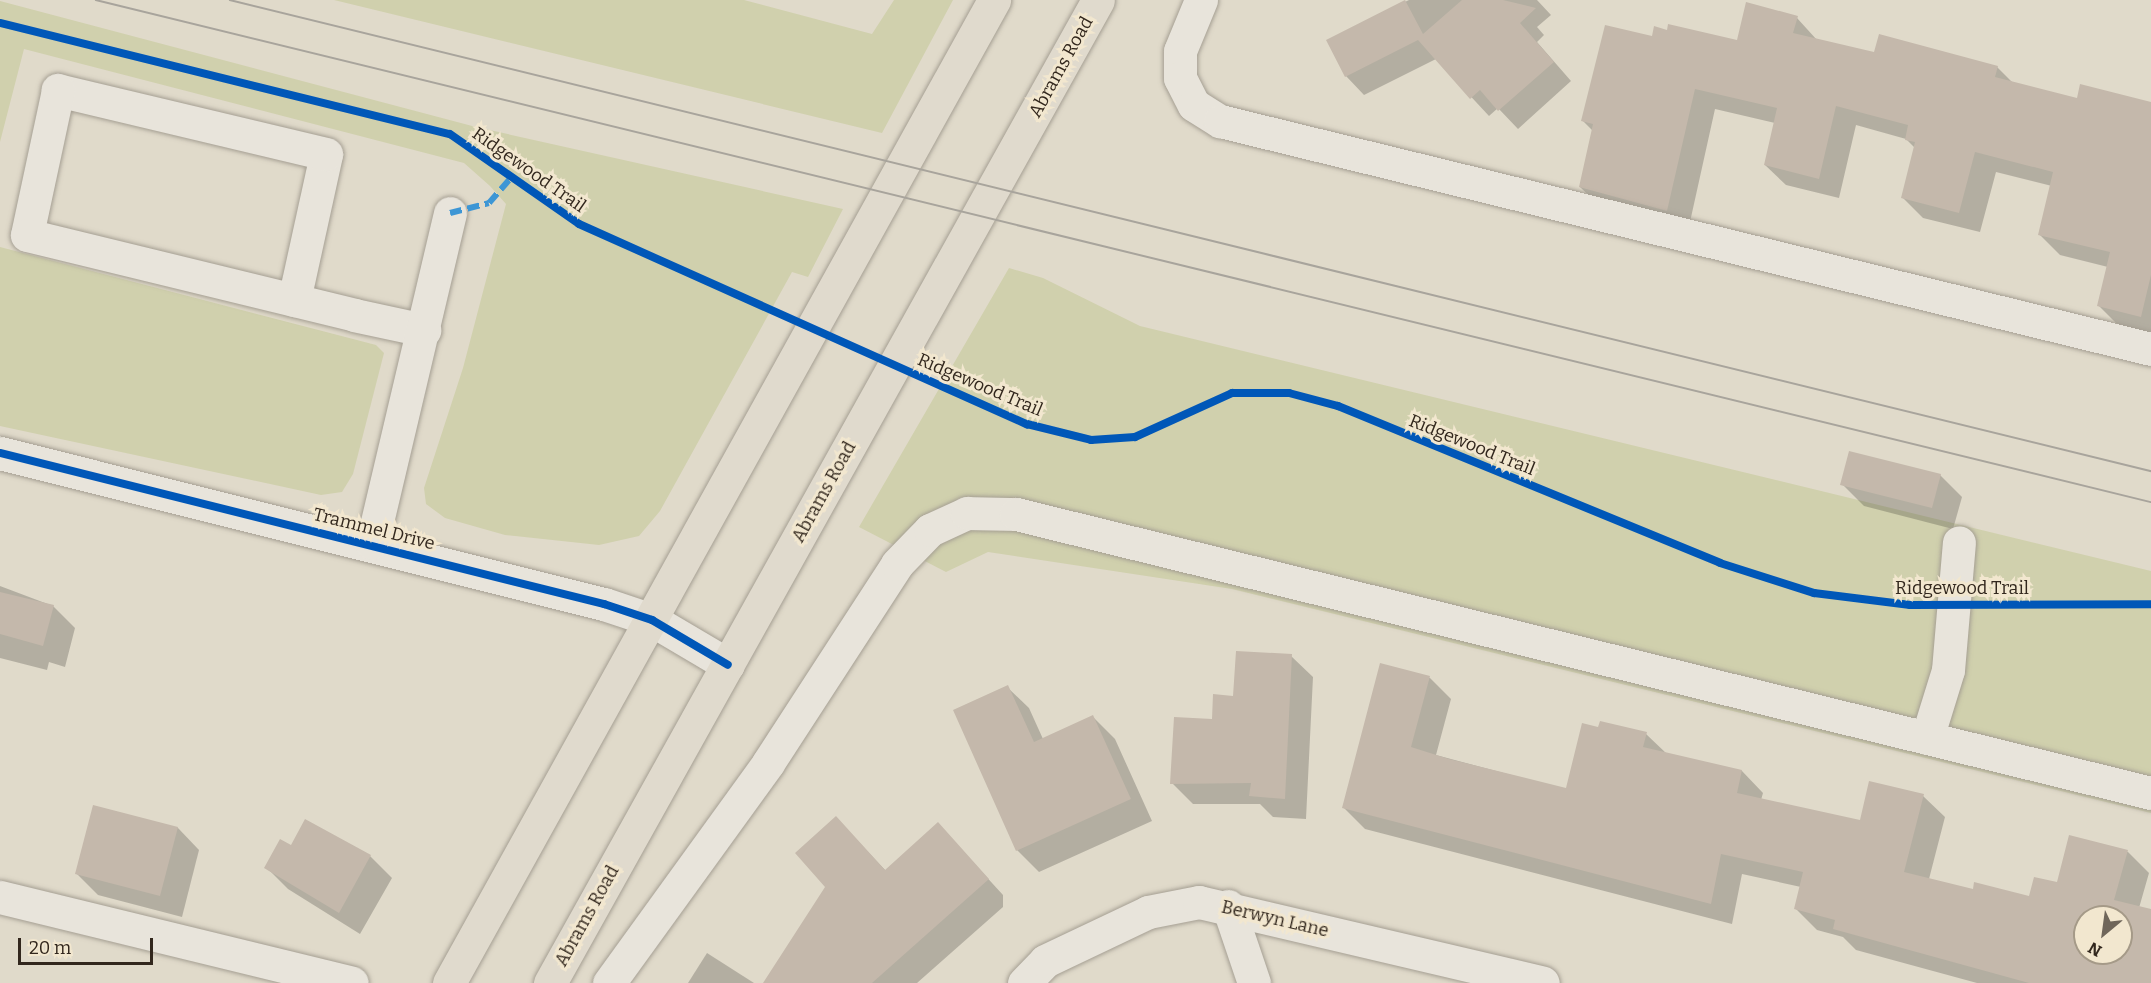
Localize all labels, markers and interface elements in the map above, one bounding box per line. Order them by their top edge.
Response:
street label: Abrams Road [1024,13,1098,121]
street label: Ridgewood Trail [468,123,590,217]
street label: Ridgewood Trail [914,349,1046,421]
street label: Ridgewood Trail [1406,410,1538,480]
street label: Abrams Road [787,438,861,546]
street label: Trammel Drive [311,503,437,555]
street label: Ridgewood Trail [1895,577,2029,599]
street label: Abrams Road [550,862,624,970]
street label: Berwyn Lane [1219,896,1331,942]
north arrow [2073,905,2133,965]
scale bar [21,926,156,964]
text: 20 m [29,937,71,959]
text: N [2085,938,2105,961]

